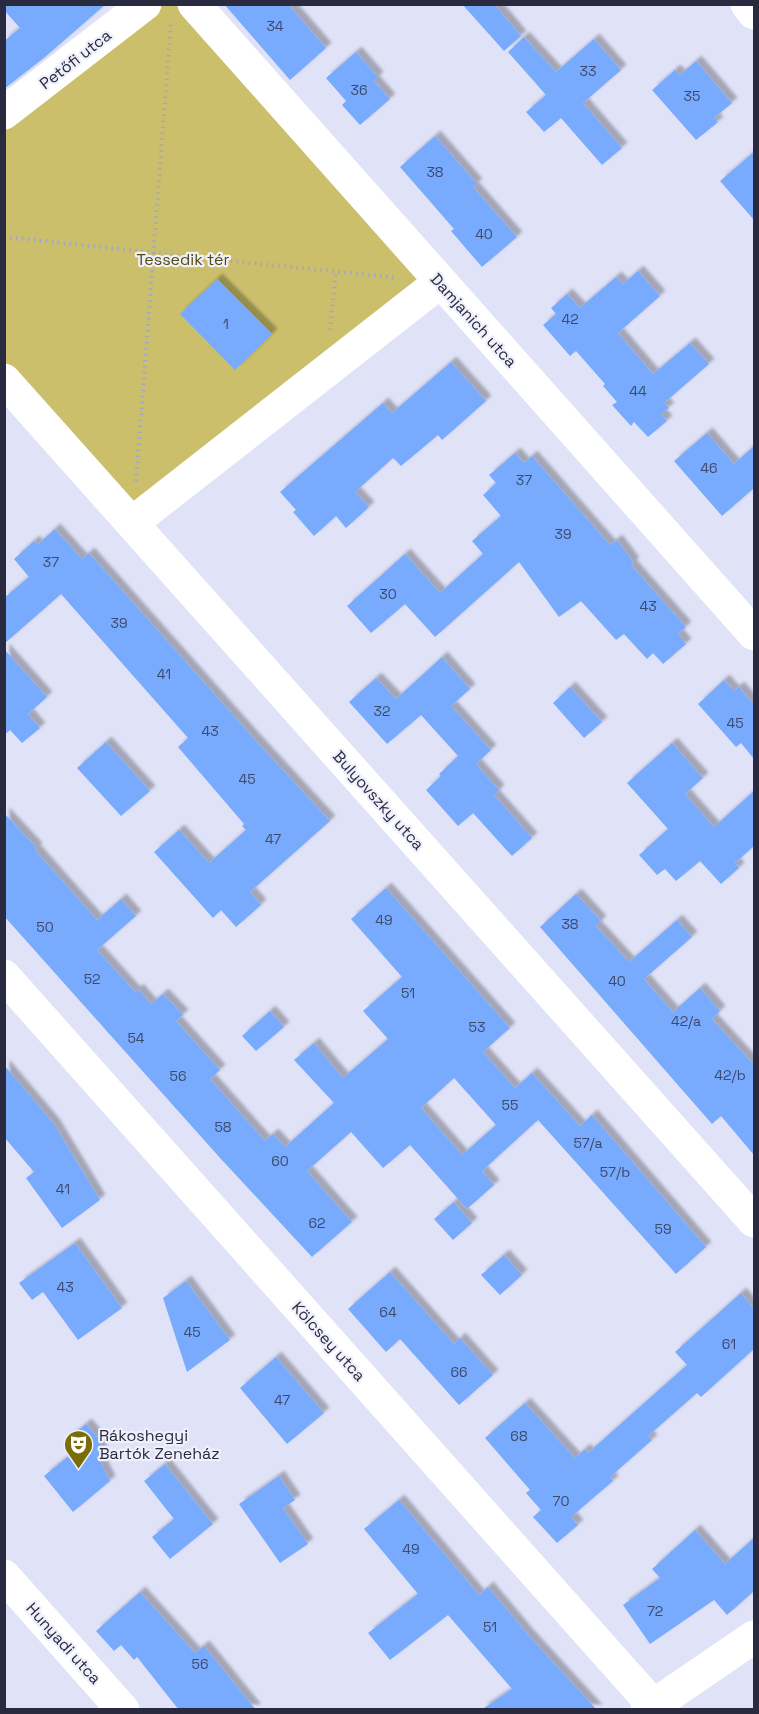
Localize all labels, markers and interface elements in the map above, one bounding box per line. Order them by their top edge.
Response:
house number: 34 [266,17,284,35]
street label: Petőfi utca [35,25,115,94]
house number: 33 [580,62,596,80]
house number: 36 [350,81,368,99]
house number: 35 [684,87,700,105]
house number: 38 [426,163,444,181]
house number: 40 [475,225,493,243]
park label: Tessedik tér [136,249,230,270]
street label: Damjanich utca [426,269,521,372]
house number: 42 [561,310,579,328]
house number: 1 [223,315,229,333]
house number: 44 [629,382,647,400]
house number: 46 [700,459,718,477]
house number: 37 [516,471,532,489]
house number: 39 [554,525,572,543]
house number: 37 [43,553,59,571]
house number: 30 [379,585,397,603]
house number: 43 [639,597,657,615]
house number: 39 [110,614,128,632]
house number: 41 [157,665,171,683]
house number: 32 [374,702,390,720]
house number: 45 [726,714,744,732]
house number: 43 [201,722,219,740]
street label: Bulyovszky utca [328,746,429,855]
house number: 45 [238,770,256,788]
house number: 47 [265,830,281,848]
house number: 49 [375,911,393,929]
house number: 38 [561,915,579,933]
house number: 50 [36,918,54,936]
house number: 52 [84,970,100,988]
house number: 40 [608,972,626,990]
house number: 51 [401,984,415,1002]
house number: 42/a [671,1012,701,1030]
house number: 53 [469,1018,485,1036]
house number: 54 [127,1029,145,1047]
house number: 42/b [714,1066,746,1084]
house number: 56 [170,1067,186,1085]
house number: 55 [502,1096,518,1114]
house number: 58 [214,1118,232,1136]
house number: 57/a [573,1134,603,1152]
house number: 60 [271,1152,289,1170]
house number: 57/b [600,1163,630,1181]
house number: 41 [56,1180,70,1198]
house number: 62 [309,1214,325,1232]
house number: 59 [655,1220,671,1238]
house number: 43 [56,1278,74,1296]
street label: Kölcsey utca [287,1297,370,1386]
house number: 64 [379,1303,397,1321]
house number: 45 [183,1323,201,1341]
house number: 61 [722,1335,736,1353]
house number: 66 [450,1363,468,1381]
house number: 47 [274,1391,290,1409]
place label: Rákoshegyi Bartók Zeneház [99,1425,220,1464]
house number: 68 [510,1427,528,1445]
theatre icon: Rákoshegyi Bartók Zeneház [62,1428,94,1470]
house number: 70 [553,1492,569,1510]
house number: 49 [402,1540,420,1558]
street label: Hunyadi utca [21,1598,106,1689]
house number: 72 [647,1602,663,1620]
house number: 51 [483,1618,497,1636]
house number: 56 [192,1655,208,1673]

